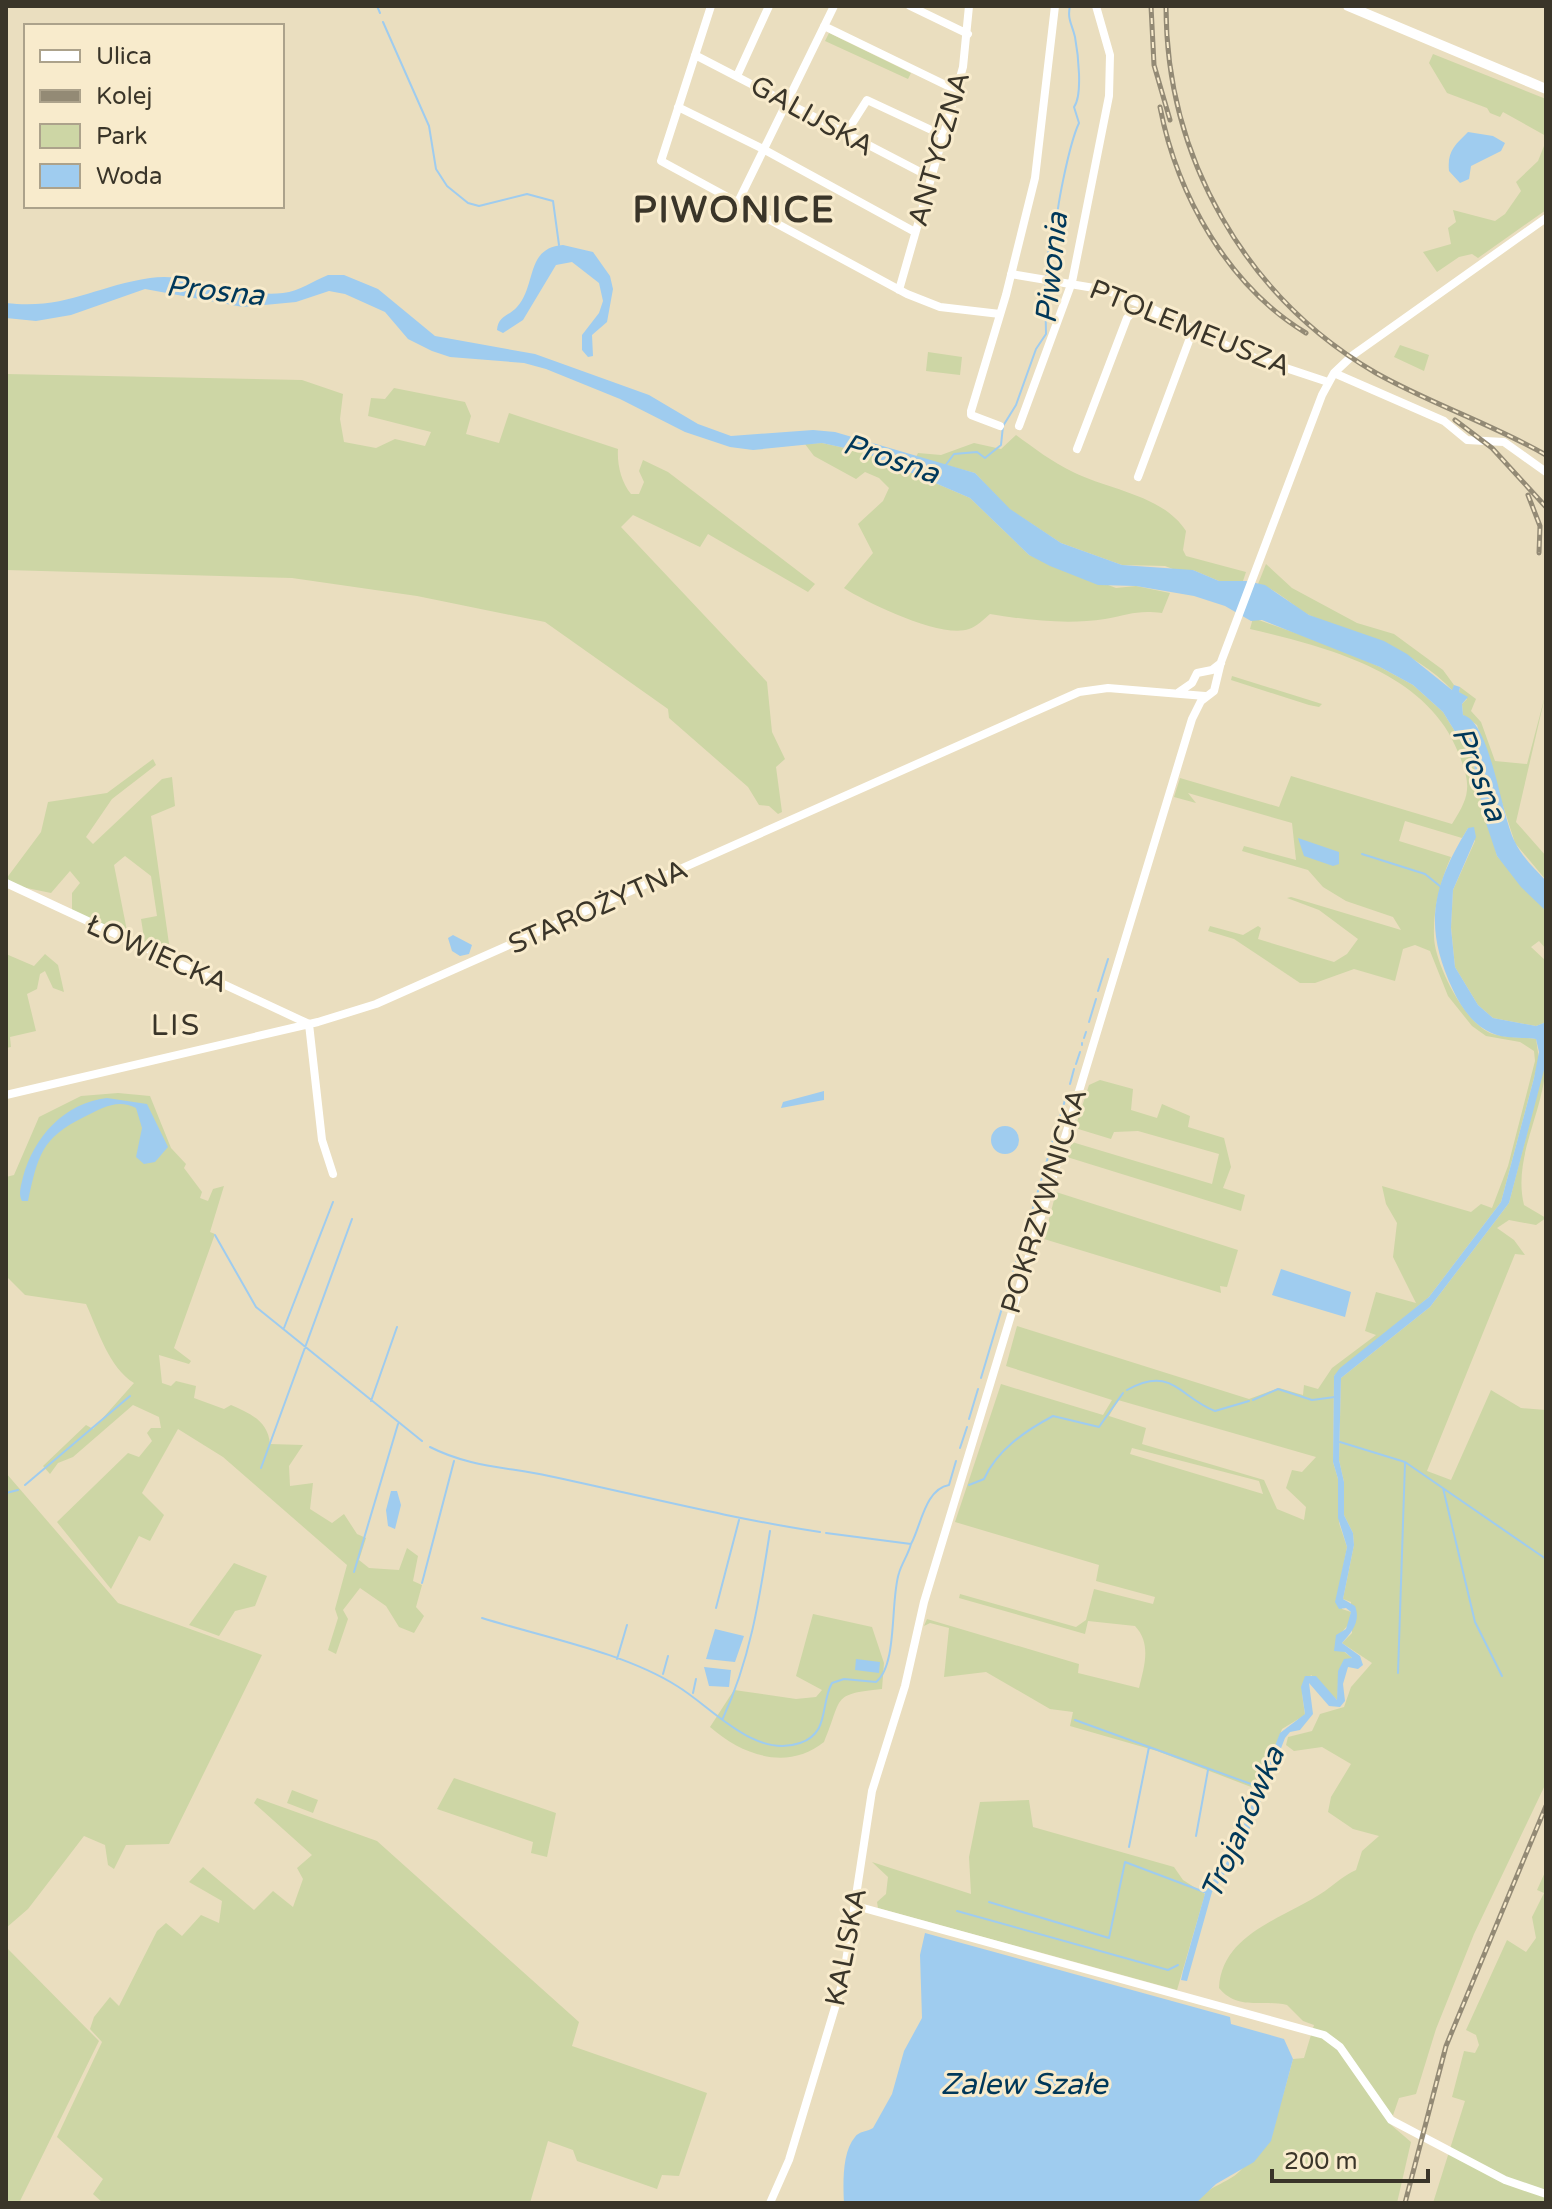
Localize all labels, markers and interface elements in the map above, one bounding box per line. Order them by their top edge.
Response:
legend [24,24,284,208]
text: Ulica [96,42,152,71]
street label: GALIJSKA [744,68,880,164]
street label: ANTYCZNA [901,68,977,230]
text: Kolej [96,82,152,111]
text: Park [96,122,147,151]
text: Woda [96,162,162,191]
district label: PIWONICE [632,189,836,232]
water label: Piwonia [1028,209,1076,326]
water label: Prosna [164,267,267,315]
street label: PTOLEMEUSZA [1084,272,1296,384]
water label: Prosna [838,425,945,493]
water label: Prosna [1443,721,1515,828]
street label: STAROŻYTNA [503,852,693,962]
street label: ŁOWIECKA [81,908,233,1000]
district label: LIS [151,1007,201,1044]
street label: POKRZYWNICKA [994,1084,1094,1318]
water label: Trojanówka [1193,1740,1294,1905]
street label: KALISKA [818,1885,874,2009]
water label: Zalew Szałe [941,2066,1109,2103]
scale bar [1272,2133,1428,2183]
text: 200 m [1284,2147,1358,2176]

